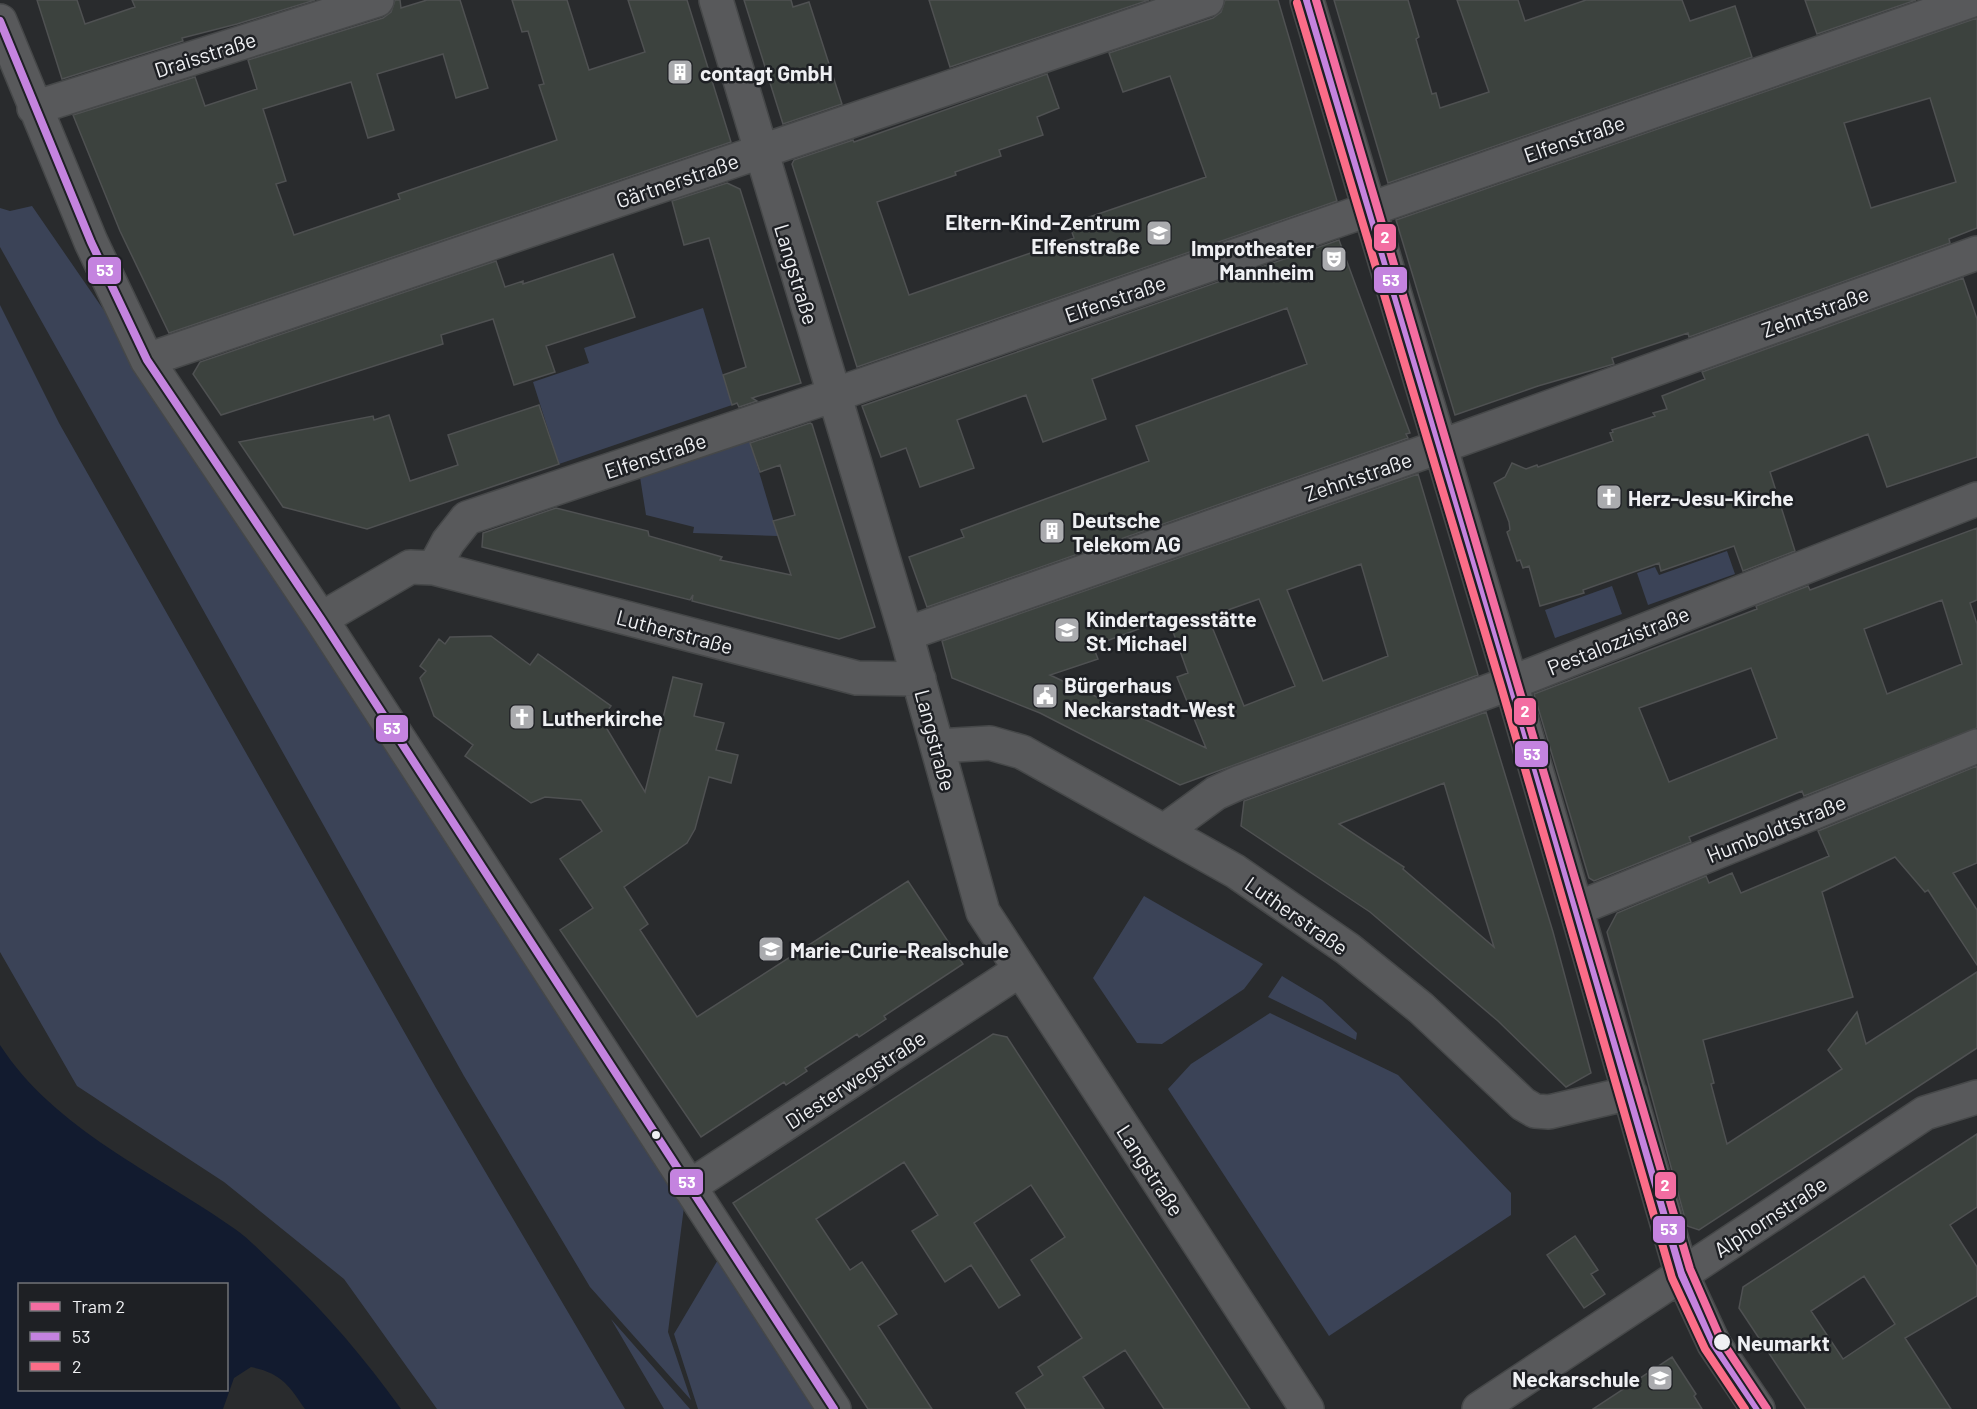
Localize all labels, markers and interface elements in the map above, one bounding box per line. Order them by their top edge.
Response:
street label: Draisstraße [151,26,259,82]
building icon: contagt GmbH [665,57,695,87]
place label: contagt GmbH [700,60,833,85]
street label: Elfenstraße [1520,109,1628,167]
street label: Gärtnerstraße [612,147,742,213]
place label: Eltern-Kind-Zentrum Elfenstraße [945,209,1140,258]
school or university icon: Eltern-Kind-Zentrum Elfenstraße [1144,218,1174,248]
street label: Langstraße [770,221,824,327]
line badge: 2 [1373,223,1397,252]
text: 2 [1381,227,1390,246]
place label: Improtheater Mannheim [1191,235,1314,284]
theatre icon: Improtheater Mannheim [1319,244,1349,274]
line badge: 53 [87,256,122,285]
text: 53 [96,260,114,279]
line badge: 53 [1373,266,1408,294]
street label: Elfenstraße [1061,269,1169,327]
text: 53 [1382,270,1400,289]
street label: Zehntstraße [1758,280,1872,342]
street label: Elfenstraße [601,427,709,483]
street label: Zehntstraße [1301,446,1415,506]
church icon: Herz-Jesu-Kirche [1594,482,1624,512]
place label: Herz-Jesu-Kirche [1628,485,1794,510]
place label: Deutsche Telekom AG [1072,507,1181,556]
building icon: Deutsche Telekom AG [1037,516,1067,546]
street label: Pestalozzistraße [1543,600,1693,680]
street label: Lutherstraße [614,603,736,659]
place label: Kindertagesstätte St. Michael [1086,606,1257,655]
school or university icon: Kindertagesstätte St. Michael [1052,615,1082,645]
place label: Bürgerhaus Neckarstadt-West [1064,672,1235,721]
public building icon: Bürgerhaus Neckarstadt-West [1030,681,1060,711]
street label: Langstraße [910,687,962,793]
line badge: 2 [1513,697,1537,726]
text: 2 [1521,701,1530,720]
church icon: Lutherkirche [507,702,537,732]
place label: Lutherkirche [542,705,663,730]
line badge: 53 [375,714,409,743]
text: 53 [383,718,401,737]
line badge: 53 [1514,740,1549,768]
text: 53 [1523,744,1541,763]
street label: Humboldtstraße [1703,789,1849,867]
street label: Lutherstraße [1241,870,1353,960]
school or university icon: Marie-Curie-Realschule [756,934,786,964]
place label: Marie-Curie-Realschule [790,937,1009,962]
street label: Diesterwegstraße [780,1024,930,1134]
street label: Langstraße [1112,1120,1190,1220]
unlabelled marker [650,1129,662,1141]
line badge: 53 [669,1168,704,1196]
street label: Alphornstraße [1709,1170,1831,1262]
line badge: 2 [1654,1171,1677,1200]
text: 53 [678,1172,696,1191]
text: 2 [1661,1175,1670,1194]
line badge: 53 [1652,1215,1686,1244]
text: 53 [1660,1219,1678,1238]
legend [18,1283,228,1391]
text: Tram 2 [72,1295,125,1317]
text: 53 [72,1325,91,1347]
place label: Neumarkt [1737,1330,1830,1355]
marker: Neumarkt [1712,1332,1732,1352]
text: 2 [72,1355,82,1377]
school or university icon: Neckarschule [1645,1363,1675,1393]
place label: Neckarschule [1512,1366,1640,1391]

